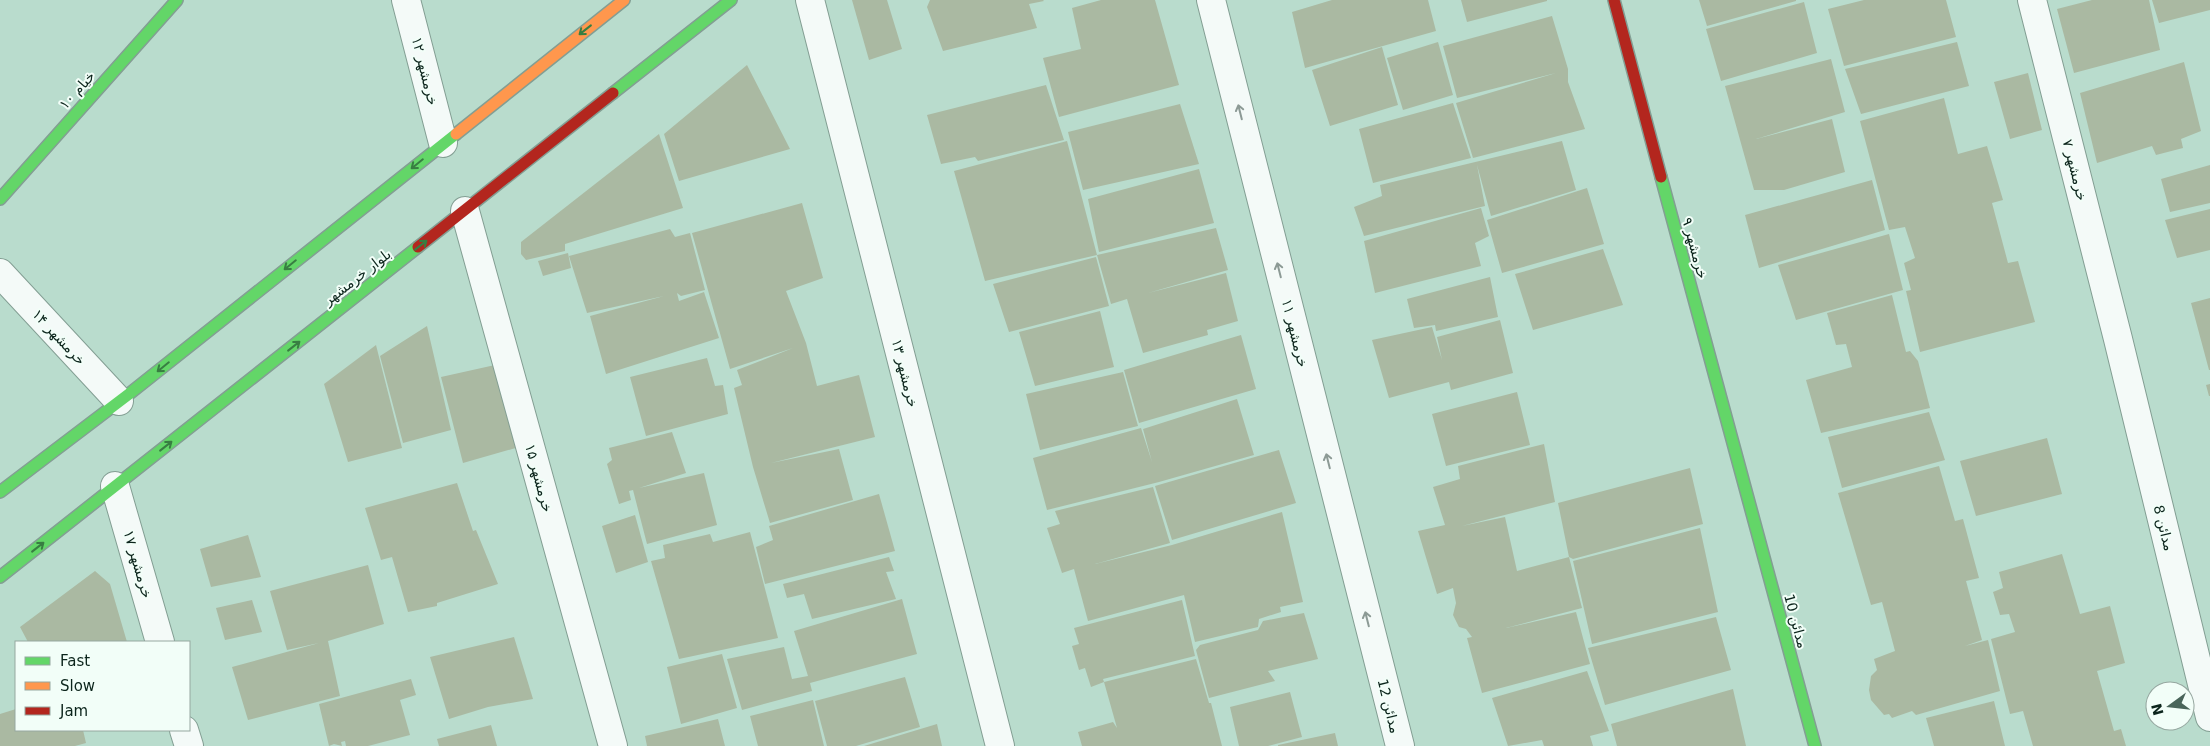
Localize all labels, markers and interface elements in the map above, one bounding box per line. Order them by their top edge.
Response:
one-way arrow [579,25,592,36]
street label: خرمشهر ۱۲ [408,35,441,107]
street label: خیام ۱۰ [56,68,98,112]
one-way arrow [1235,105,1244,121]
street label: خرمشهر ۷ [2059,138,2090,203]
one-way arrow [411,158,424,169]
street label: خرمشهر ۹ [1678,216,1711,281]
one-way arrow [415,240,428,251]
street label: بلوار خرمشهر [319,246,395,310]
one-way arrow [284,260,297,271]
one-way arrow [1274,262,1284,278]
street label: خرمشهر ۱۱ [1278,297,1311,369]
street label: خرمشهر ۱۴ [29,306,89,369]
street label: خرمشهر ۱۳ [888,337,921,409]
one-way arrow [287,340,300,351]
one-way arrow [157,361,170,372]
one-way arrow [159,441,172,452]
street label: خرمشهر ۱۵ [521,442,556,514]
one-way arrow [1323,454,1332,470]
street label: مدائن 8 [2150,503,2177,553]
street label: خرمشهر ۱۷ [120,528,155,600]
one-way arrow [32,541,45,552]
street label: مدائن 10 [1780,592,1811,650]
one-way arrow [1362,611,1372,627]
legend [15,641,190,731]
text: Fast [60,652,90,670]
text: Slow [60,677,95,695]
street label: مدائن 12 [1374,677,1403,735]
north arrow [2145,681,2195,731]
text: Jam [59,702,88,720]
text: N [2148,702,2167,717]

